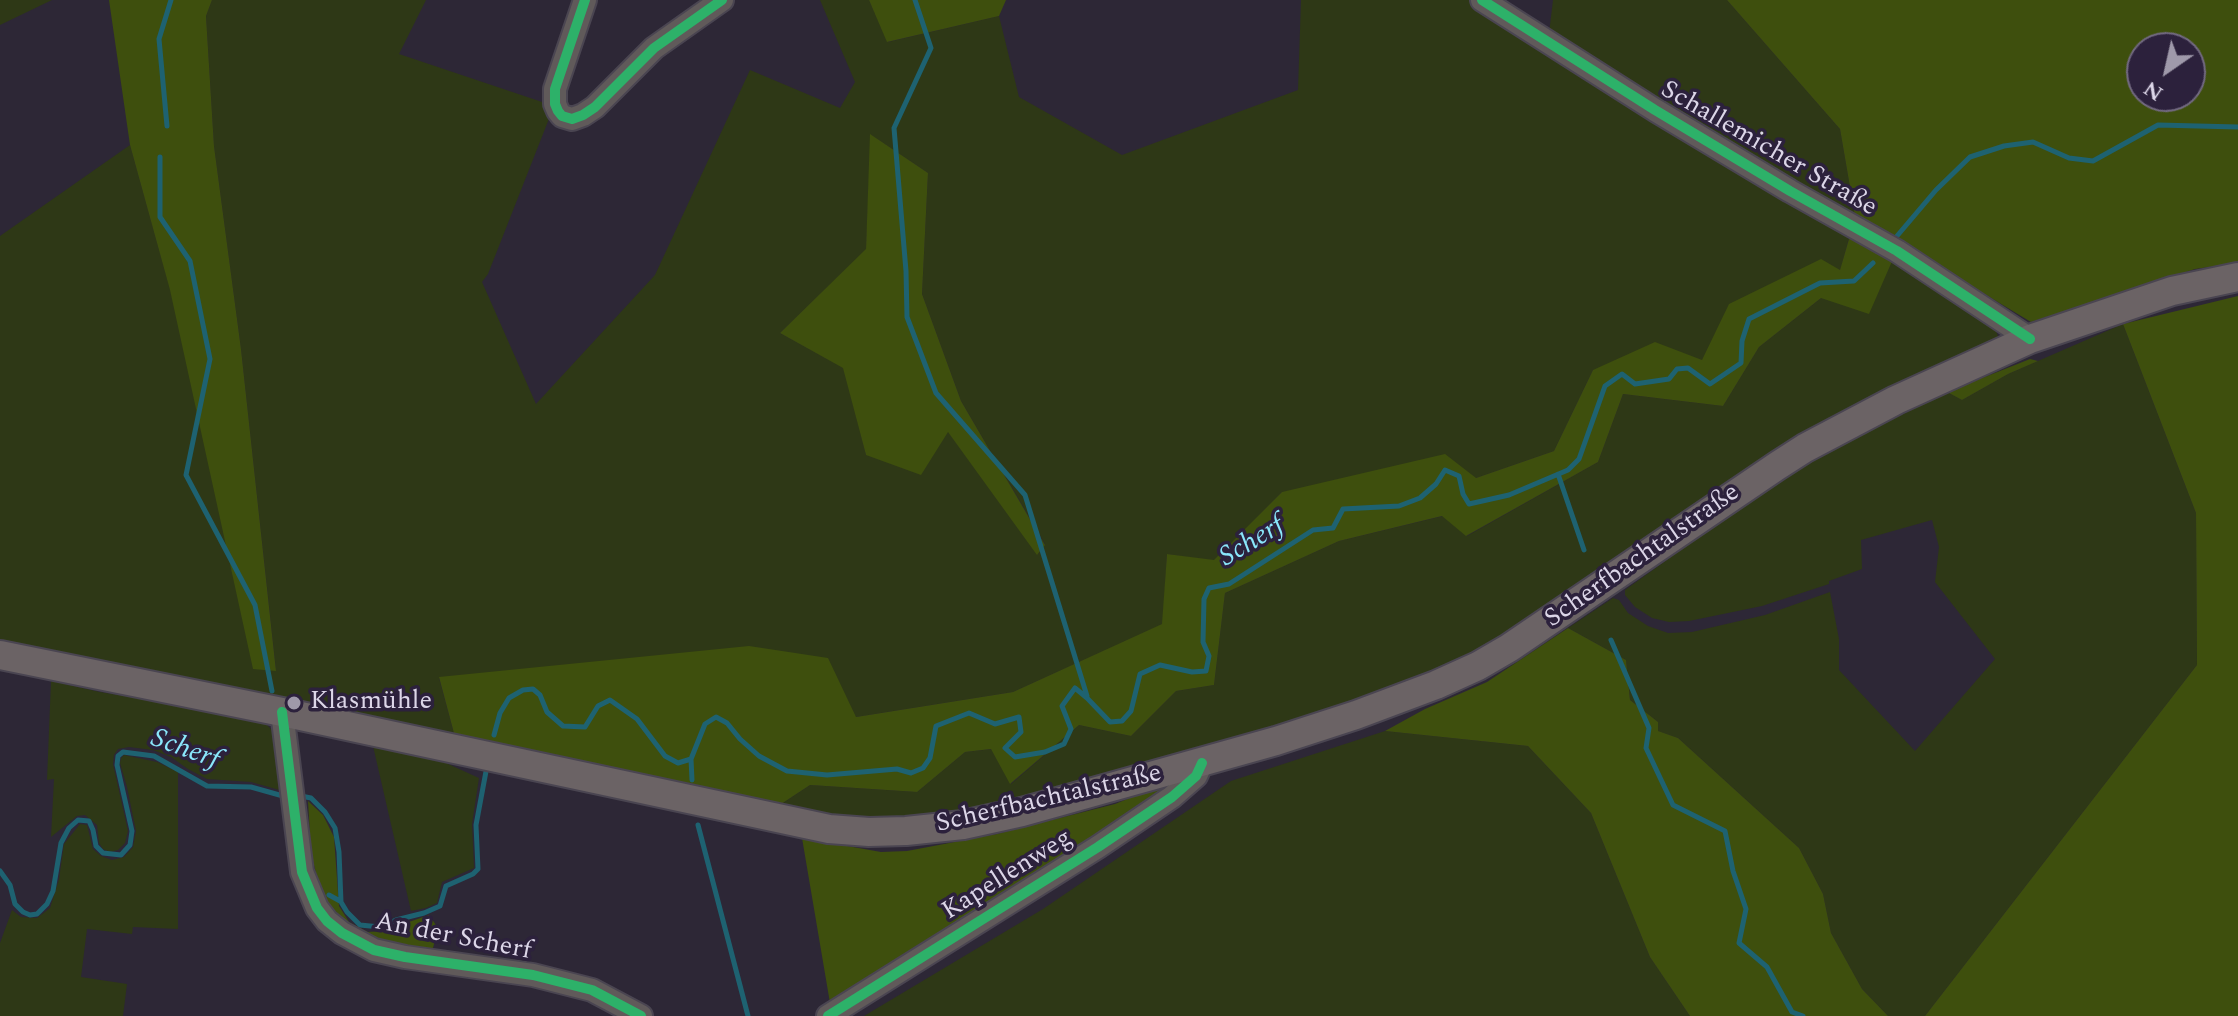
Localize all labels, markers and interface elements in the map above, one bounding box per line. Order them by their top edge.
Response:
north arrow [2126,32,2206,112]
text: N [2137,72,2170,109]
street label: Schallemicher Straße [1654,75,1882,225]
street label: Scherfbachtalstraße [1540,478,1746,636]
water label: Scherf [1214,510,1292,576]
place label: Klasmühle [310,687,432,719]
marker: Klasmühle [285,694,303,712]
water label: Scherf [146,723,224,779]
street label: Scherfbachtalstraße [933,759,1165,841]
street label: Kapellenweg [937,824,1079,928]
street label: An der Scherf [372,908,534,968]

